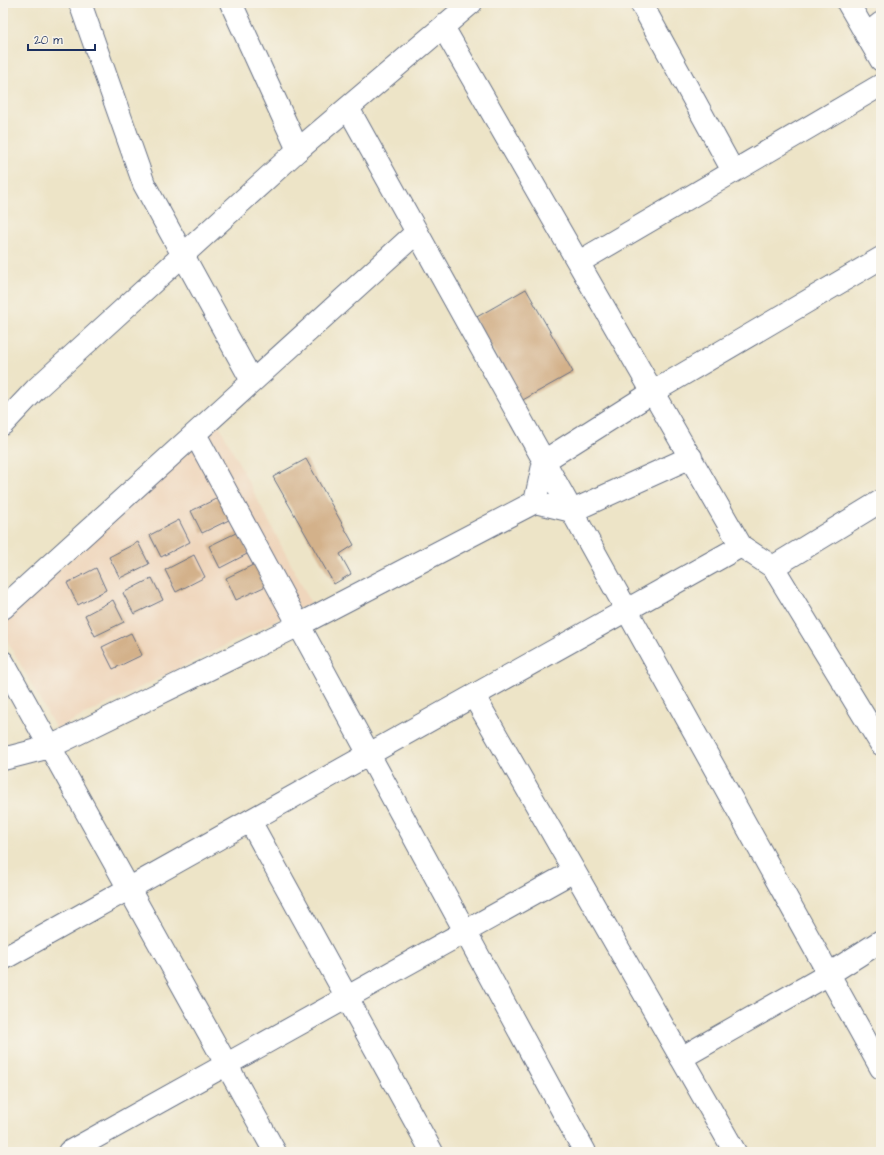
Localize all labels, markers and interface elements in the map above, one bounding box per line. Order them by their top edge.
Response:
scale bar [28,26,95,52]
text: 20 m [34,32,63,49]

